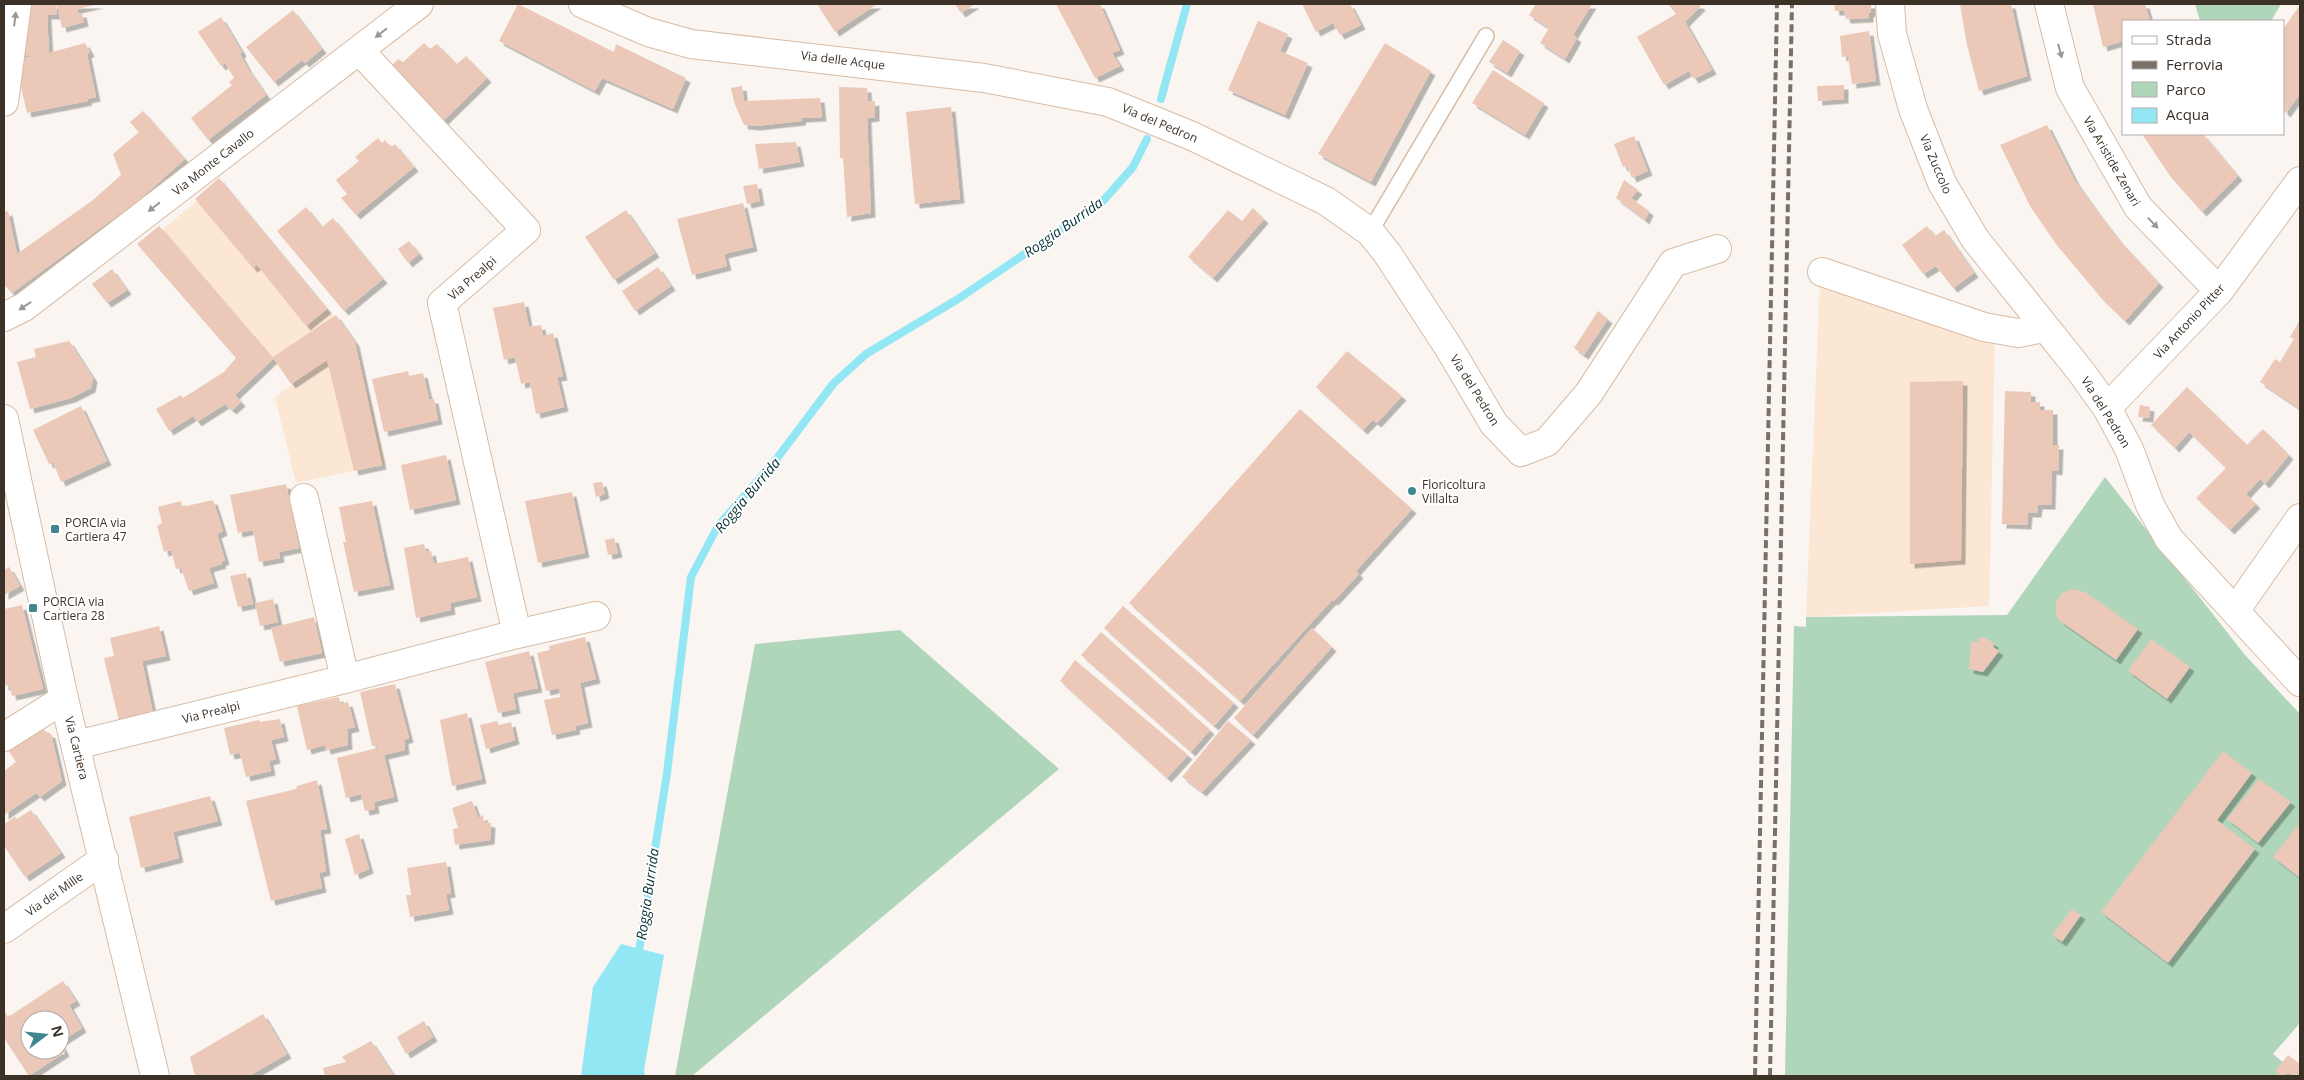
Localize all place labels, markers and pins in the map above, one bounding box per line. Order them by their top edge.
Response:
place label: Floricoltura Villalta [1422,476,1486,507]
marker: Floricoltura Villalta [1406,485,1418,497]
place label: PORCIA via Cartiera 47 [65,514,127,545]
marker: PORCIA via Cartiera 47 [49,523,61,535]
place label: PORCIA via Cartiera 28 [43,593,105,624]
marker: PORCIA via Cartiera 28 [27,602,39,614]

